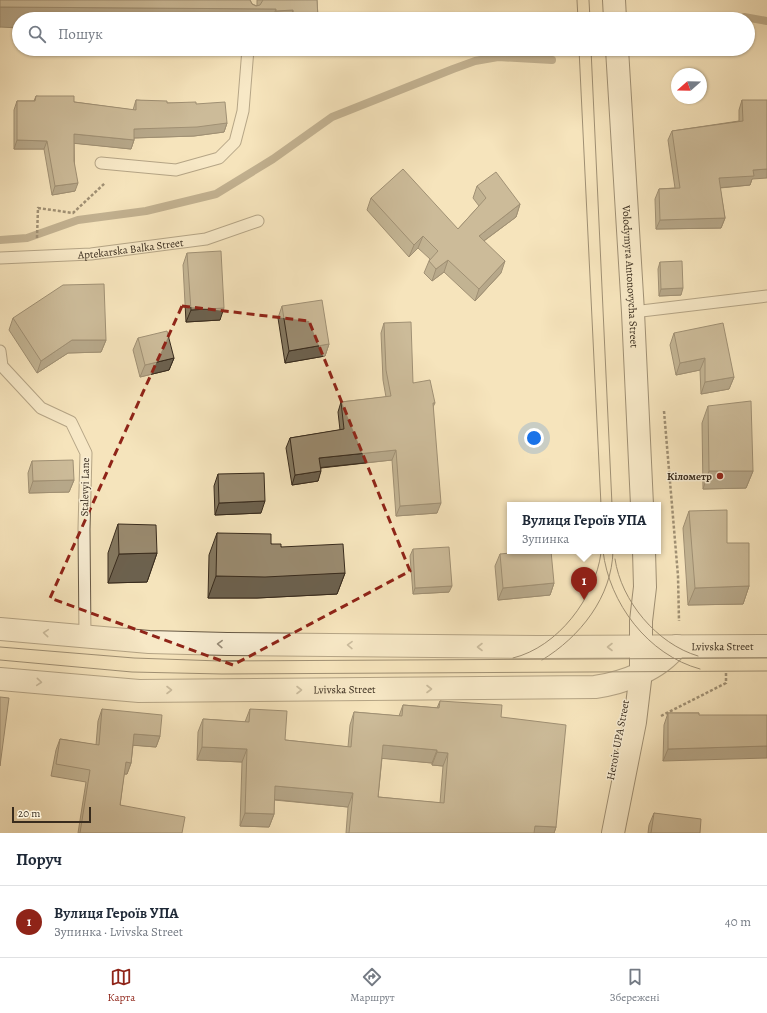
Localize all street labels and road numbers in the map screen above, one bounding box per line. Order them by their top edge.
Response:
street label: Volodymyra Antonovycha Street [619,204,642,349]
street label: Aptekarska Balka Street [76,234,185,262]
street label: Stalevyi Lane [77,457,93,517]
street label: Lvivska Street [691,639,754,654]
street label: Lvivska Street [313,681,376,697]
street label: Heroiv UPA Street [603,698,633,782]

